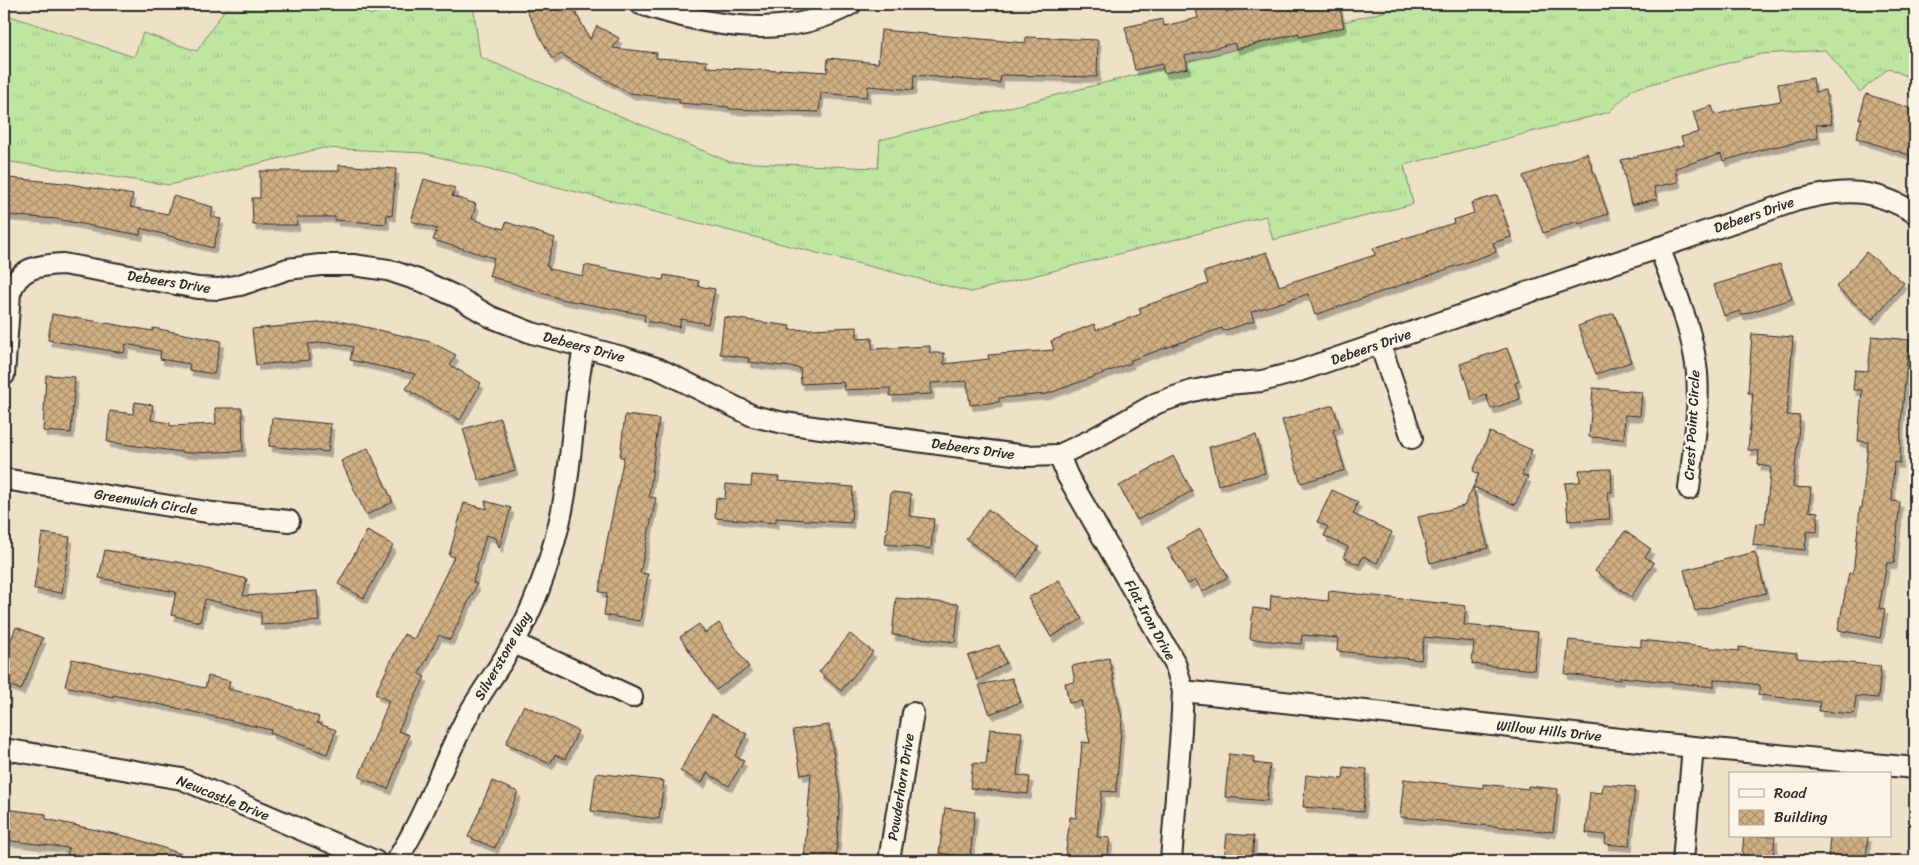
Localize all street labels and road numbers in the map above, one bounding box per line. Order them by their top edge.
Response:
street label: Debeers Drive [1710,190,1798,240]
street label: Debeers Drive [126,263,212,301]
street label: Debeers Drive [1327,322,1415,372]
street label: Debeers Drive [540,324,628,370]
street label: Crest Point Circle [1677,369,1707,481]
street label: Debeers Drive [930,431,1016,467]
street label: Greenwich Circle [92,481,200,523]
street label: Flat Iron Drive [1117,575,1183,665]
street label: Silverstone Way [467,606,539,705]
street label: Willow Hills Drive [1495,713,1603,749]
street label: Powderhorn Drive [880,731,922,843]
street label: Newcastle Drive [173,768,273,828]

